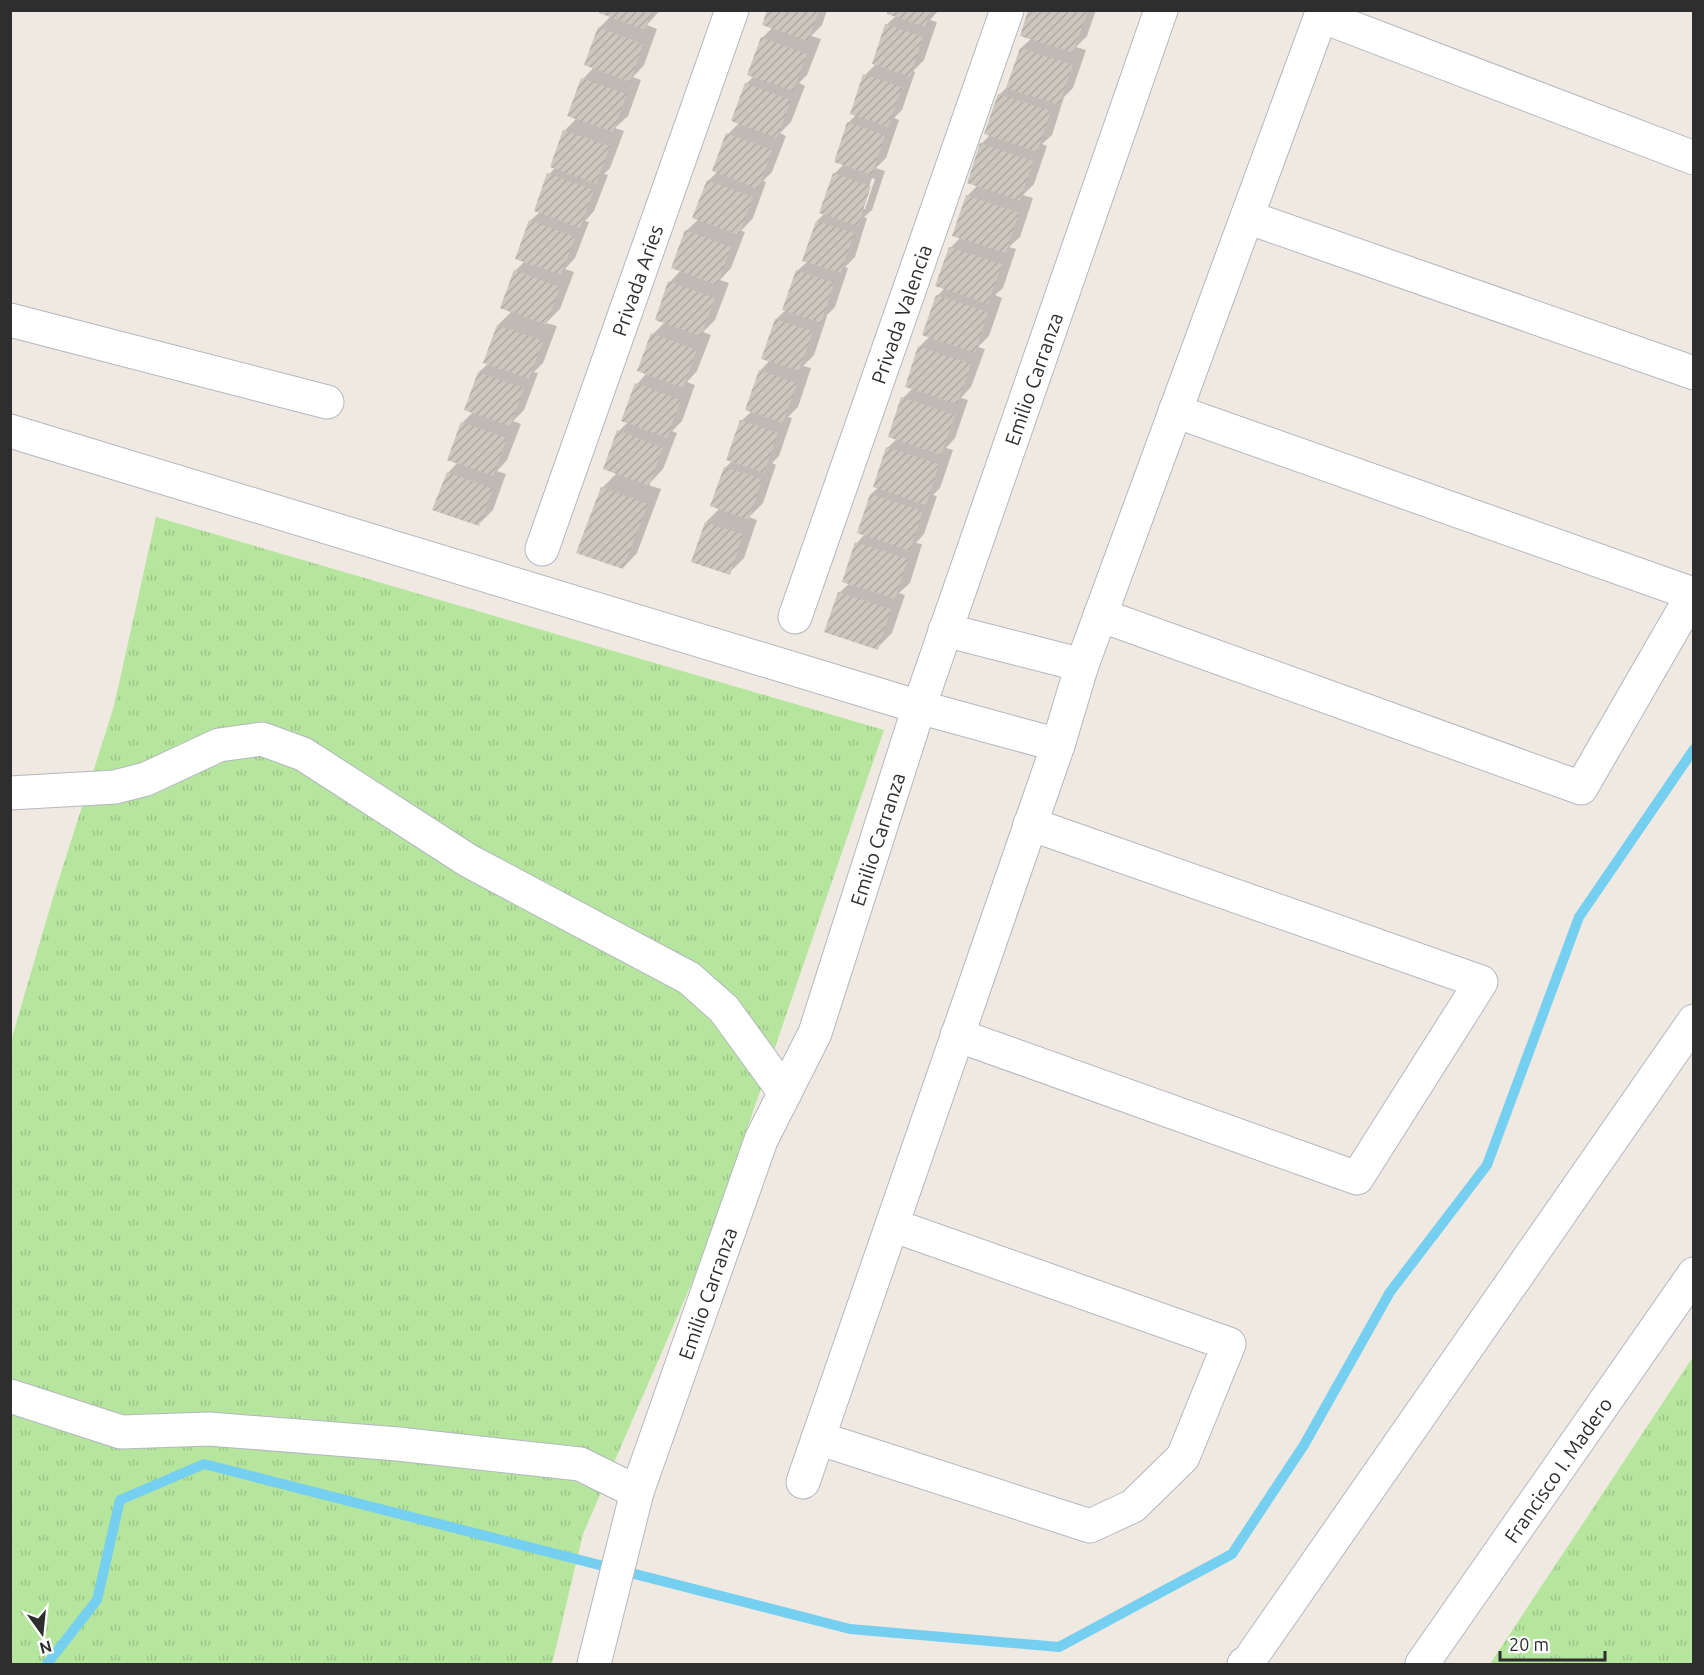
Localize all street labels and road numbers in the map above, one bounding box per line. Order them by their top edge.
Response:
street label: Privada Aries [607,222,667,339]
street label: Privada Valencia [866,241,936,387]
street label: Emilio Carranza [999,309,1067,448]
street label: Emilio Carranza [845,769,909,909]
street label: Emilio Carranza [673,1224,741,1362]
street label: Francisco I. Madero [1499,1392,1616,1547]

